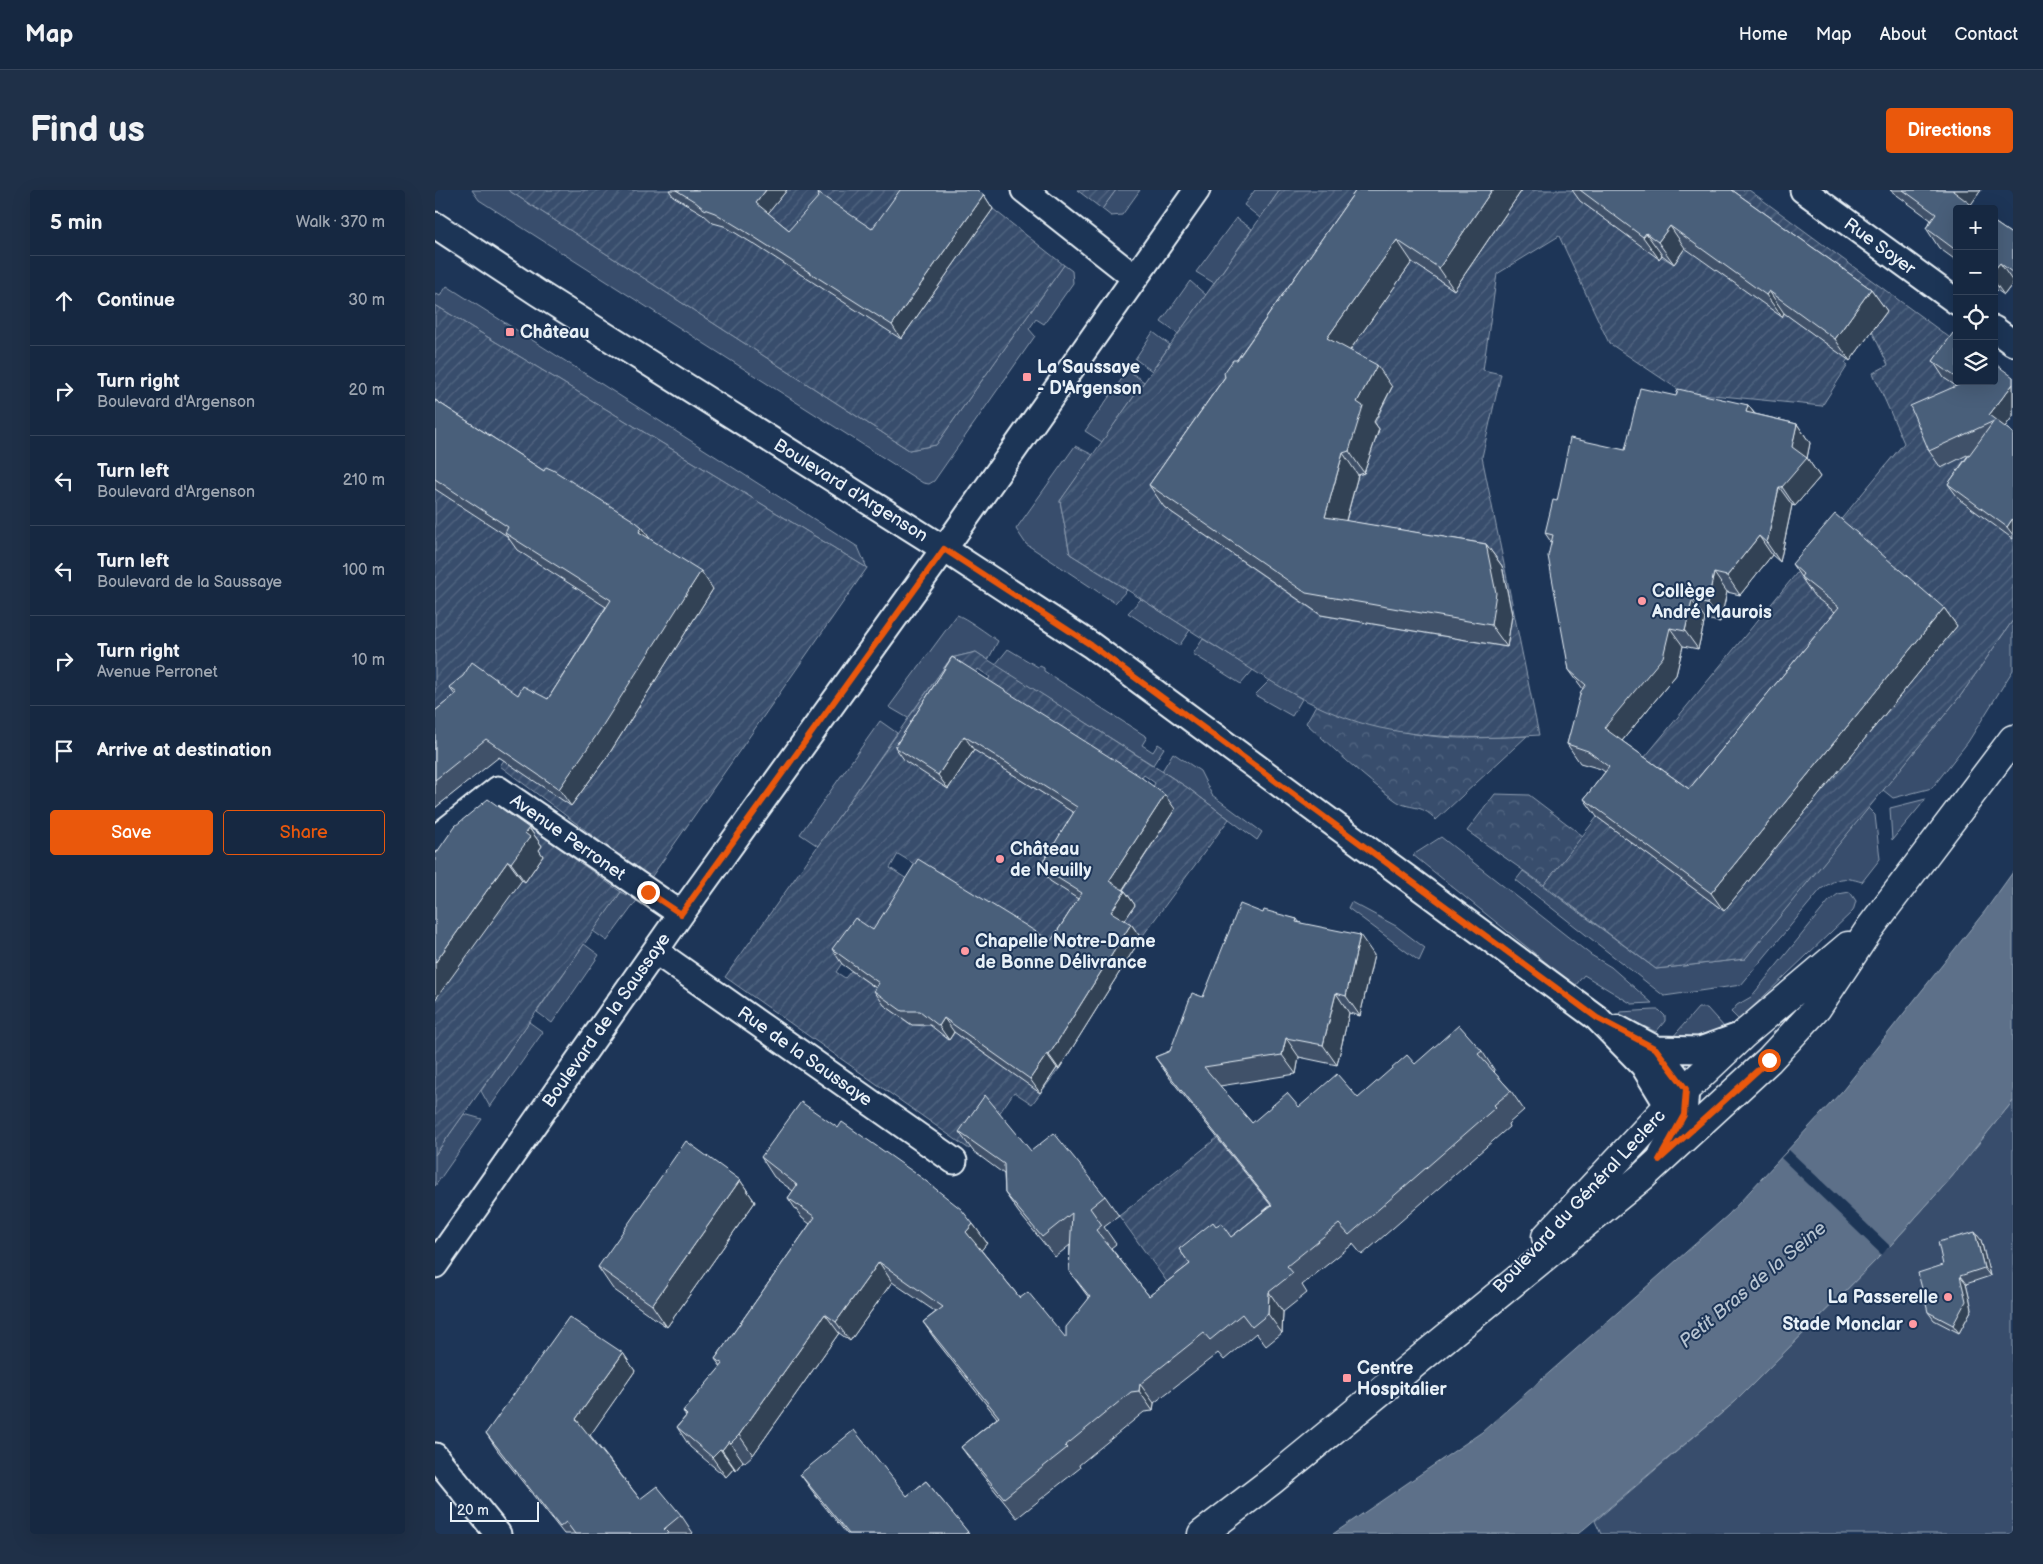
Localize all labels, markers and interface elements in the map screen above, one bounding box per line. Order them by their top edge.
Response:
text: Map [25,20,73,49]
text: Home [1739,24,1788,45]
text: Map [1816,24,1852,45]
text: About [1880,24,1927,45]
text: Contact [1955,24,2018,45]
button: Directions [1886,108,2013,153]
text: Find us [30,109,145,152]
map controls [1953,205,1998,385]
button: + [1953,205,1998,250]
text: 5 min [50,210,103,235]
text: Walk · 370 m [296,213,385,232]
street label: Rue Soyer [1840,213,1920,280]
button: − [1953,250,1998,295]
icon: ahead [50,287,78,315]
text: Continue [97,289,175,312]
text: 30 m [348,291,385,310]
button: locate [1953,295,1998,340]
place label: Château [520,322,589,343]
marker: Château [504,326,516,338]
button: layers [1953,340,1998,385]
place label: La Saussaye - D'Argenson [1037,357,1142,399]
text: Turn right [97,370,180,393]
marker: La Saussaye - D'Argenson [1021,371,1033,383]
icon: right [50,377,78,405]
text: 20 m [349,381,385,400]
text: Boulevard d'Argenson [97,393,255,412]
street label: Boulevard d'Argenson [770,434,932,546]
text: Turn left [97,460,169,483]
icon: left [50,467,78,495]
text: 210 m [343,471,385,490]
text: Boulevard d'Argenson [97,483,255,502]
text: Turn left [97,550,169,573]
icon: left [50,557,78,585]
text: 100 m [342,561,385,580]
text: Boulevard de la Saussaye [97,573,282,592]
place label: Collège André Maurois [1651,581,1772,623]
marker: Collège André Maurois [1636,595,1648,607]
text: Turn right [97,640,180,663]
icon: right [50,647,78,675]
text: 10 m [352,651,385,670]
text: Avenue Perronet [97,663,218,682]
icon: arrive [50,737,78,765]
text: Arrive at destination [97,739,272,762]
street label: Avenue Perronet [506,790,630,885]
button: Save [50,810,213,855]
button: Share [223,810,385,855]
place label: Château de Neuilly [1010,839,1092,881]
marker: Château de Neuilly [994,853,1006,865]
route end [637,881,660,904]
street label: Boulevard de la Saussaye [538,929,675,1112]
place label: Chapelle Notre-Dame de Bonne Délivrance [975,931,1156,973]
marker: Chapelle Notre-Dame de Bonne Délivrance [959,945,971,957]
street label: Rue de la Saussaye [733,1002,876,1111]
route start [1758,1049,1781,1072]
street label: Boulevard du Général Leclerc [1489,1105,1670,1297]
water label: Petit Bras de la Seine [1675,1217,1831,1353]
place label: La Passerelle [1827,1287,1938,1308]
marker: La Passerelle [1942,1291,1954,1303]
place label: Stade Monclar [1783,1314,1904,1335]
marker: Stade Monclar [1907,1318,1919,1330]
place label: Centre Hospitalier [1357,1358,1448,1400]
marker: Centre Hospitalier [1341,1372,1353,1384]
scale bar [450,1499,539,1522]
text: 20 m [457,1502,489,1519]

